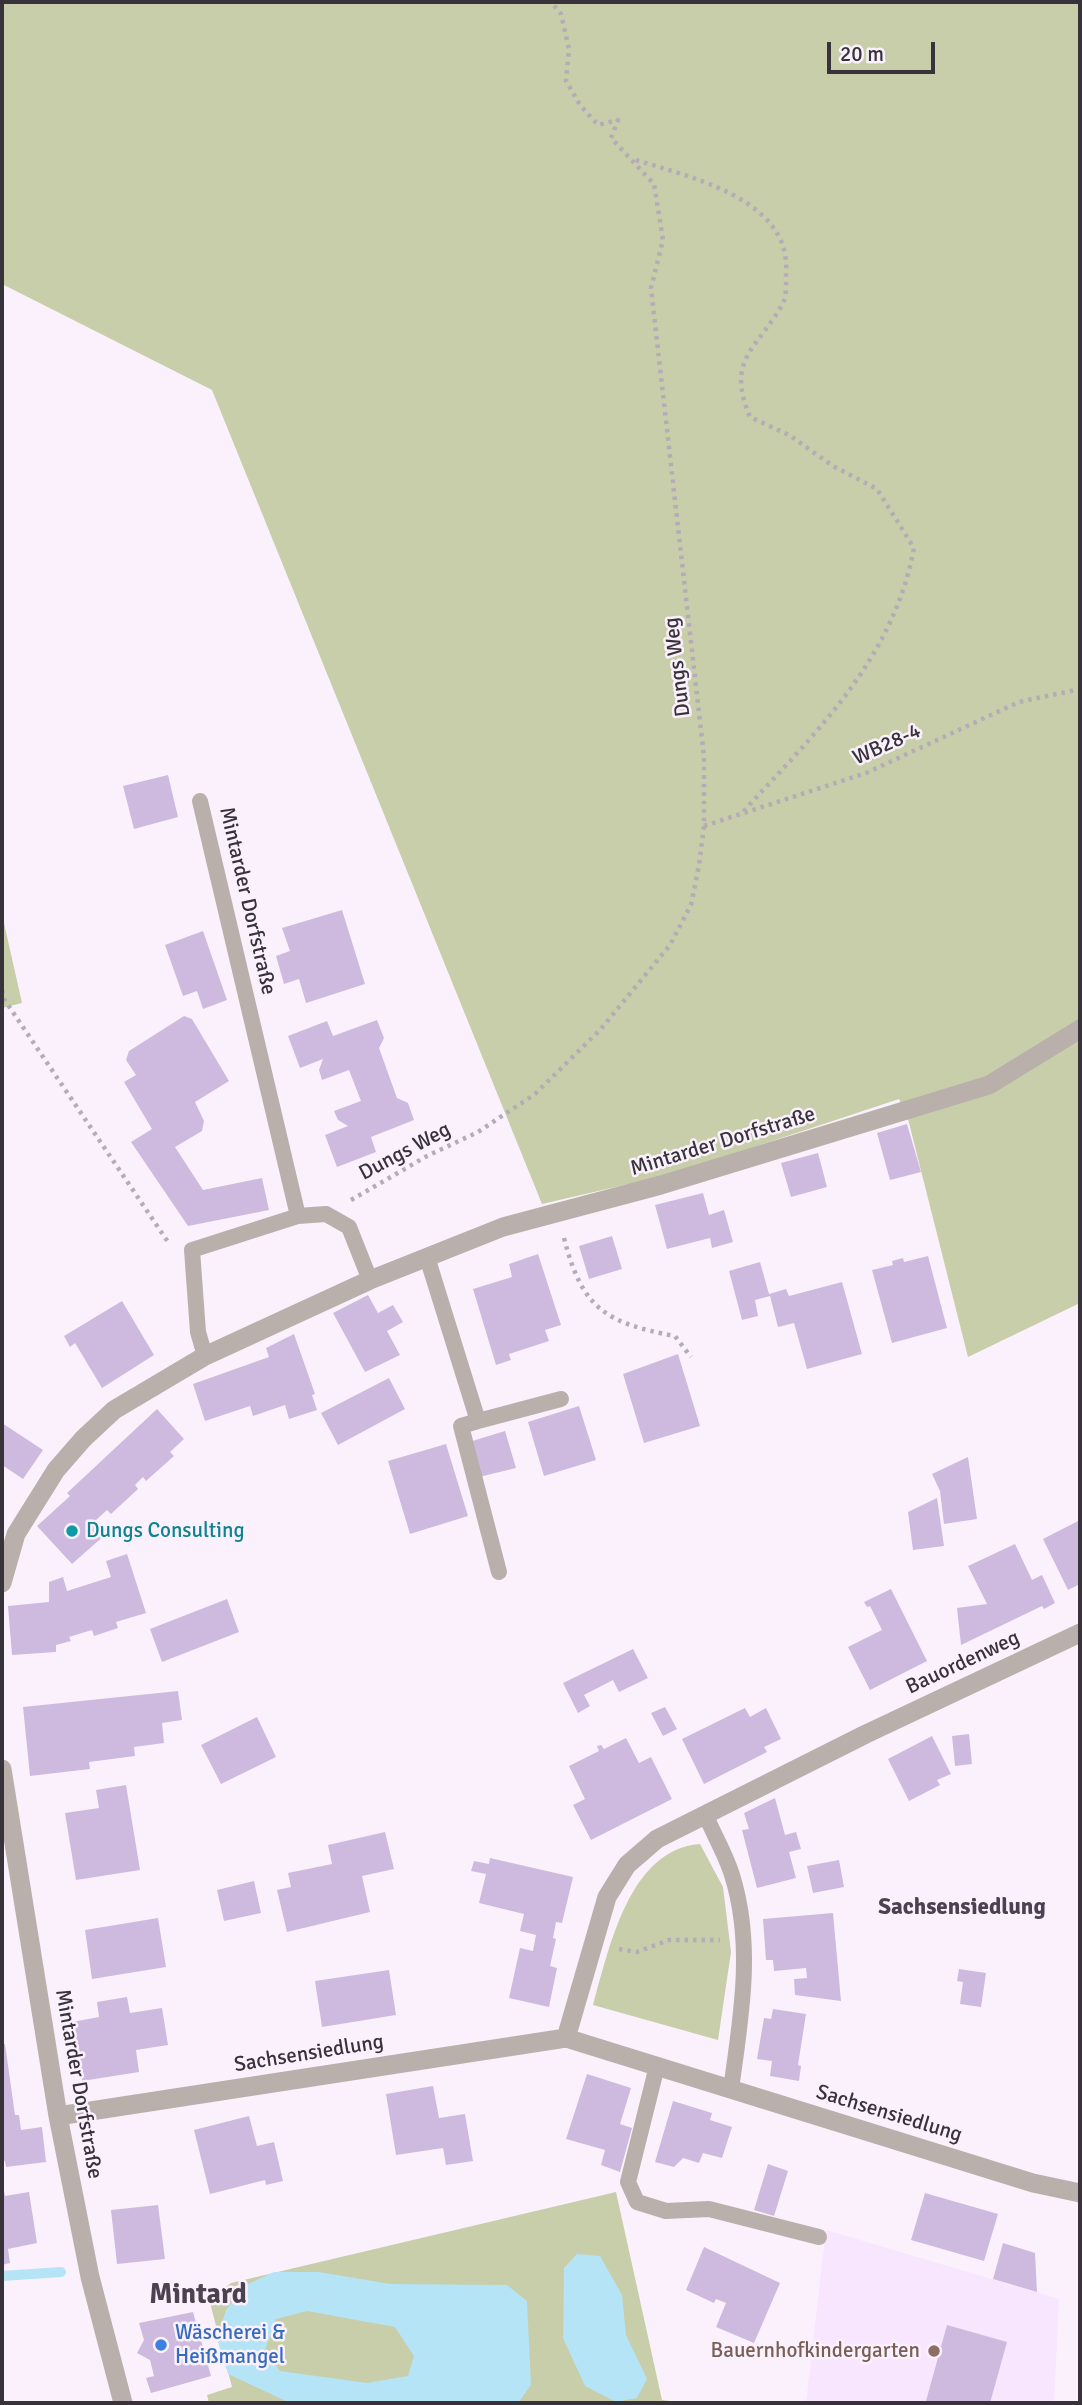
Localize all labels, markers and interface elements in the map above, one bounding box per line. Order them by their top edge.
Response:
scale bar [830,28,939,72]
text: 20 m [840,41,884,67]
street label: Dungs Weg [659,616,697,718]
street label: WB28-4 [849,719,925,771]
street label: Mintarder Dorfstraße [213,805,281,997]
street label: Mintarder Dorfstraße [628,1102,818,1182]
street label: Dungs Weg [355,1117,455,1187]
place label: Dungs Consulting [86,1518,245,1544]
marker: Dungs Consulting [64,1523,80,1539]
street label: Bauordenweg [902,1626,1024,1700]
district label: Sachsensiedlung [878,1894,1046,1922]
street label: Mintarder Dorfstraße [49,1987,107,2181]
street label: Sachsensiedlung [232,2030,386,2078]
street label: Sachsensiedlung [813,2080,965,2148]
district label: Mintard [149,2279,247,2313]
place label: Wäscherei & Heißmangel [175,2320,285,2370]
marker: Wäscherei & Heißmangel [153,2337,169,2353]
place label: Bauernhofkindergarten [711,2338,920,2364]
marker: Bauernhofkindergarten [926,2343,942,2359]

